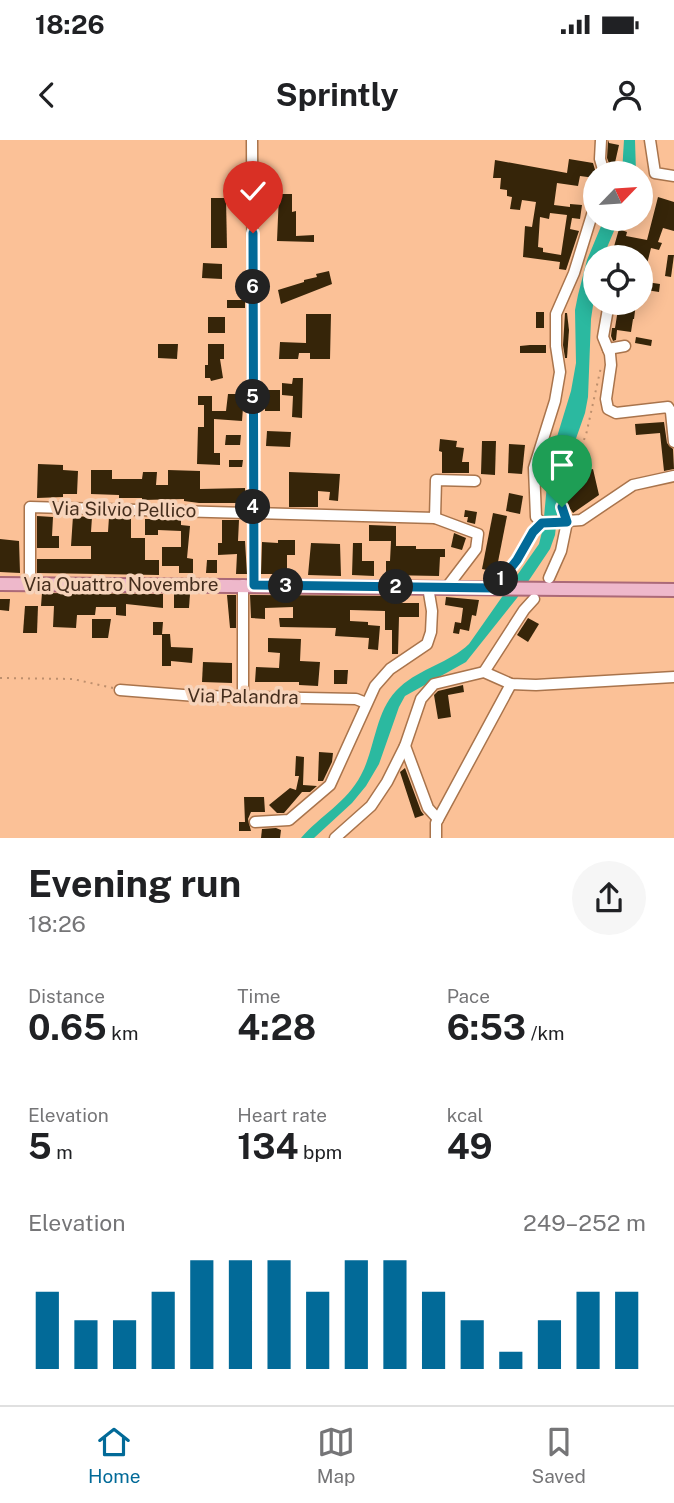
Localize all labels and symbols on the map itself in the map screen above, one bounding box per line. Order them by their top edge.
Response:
pin [223,161,283,233]
north arrow [583,161,653,231]
pin: 6 [236,270,270,304]
pin: 5 [236,380,270,414]
pin [532,435,592,507]
pin: 4 [236,490,270,524]
street label: Via Silvio Pellico [52,497,196,521]
pin: 1 [484,562,518,597]
pin: 3 [268,568,304,604]
pin: 2 [378,570,414,604]
street label: Via Quattro Novembre [24,573,219,595]
street label: Via Palandra [187,684,299,708]

